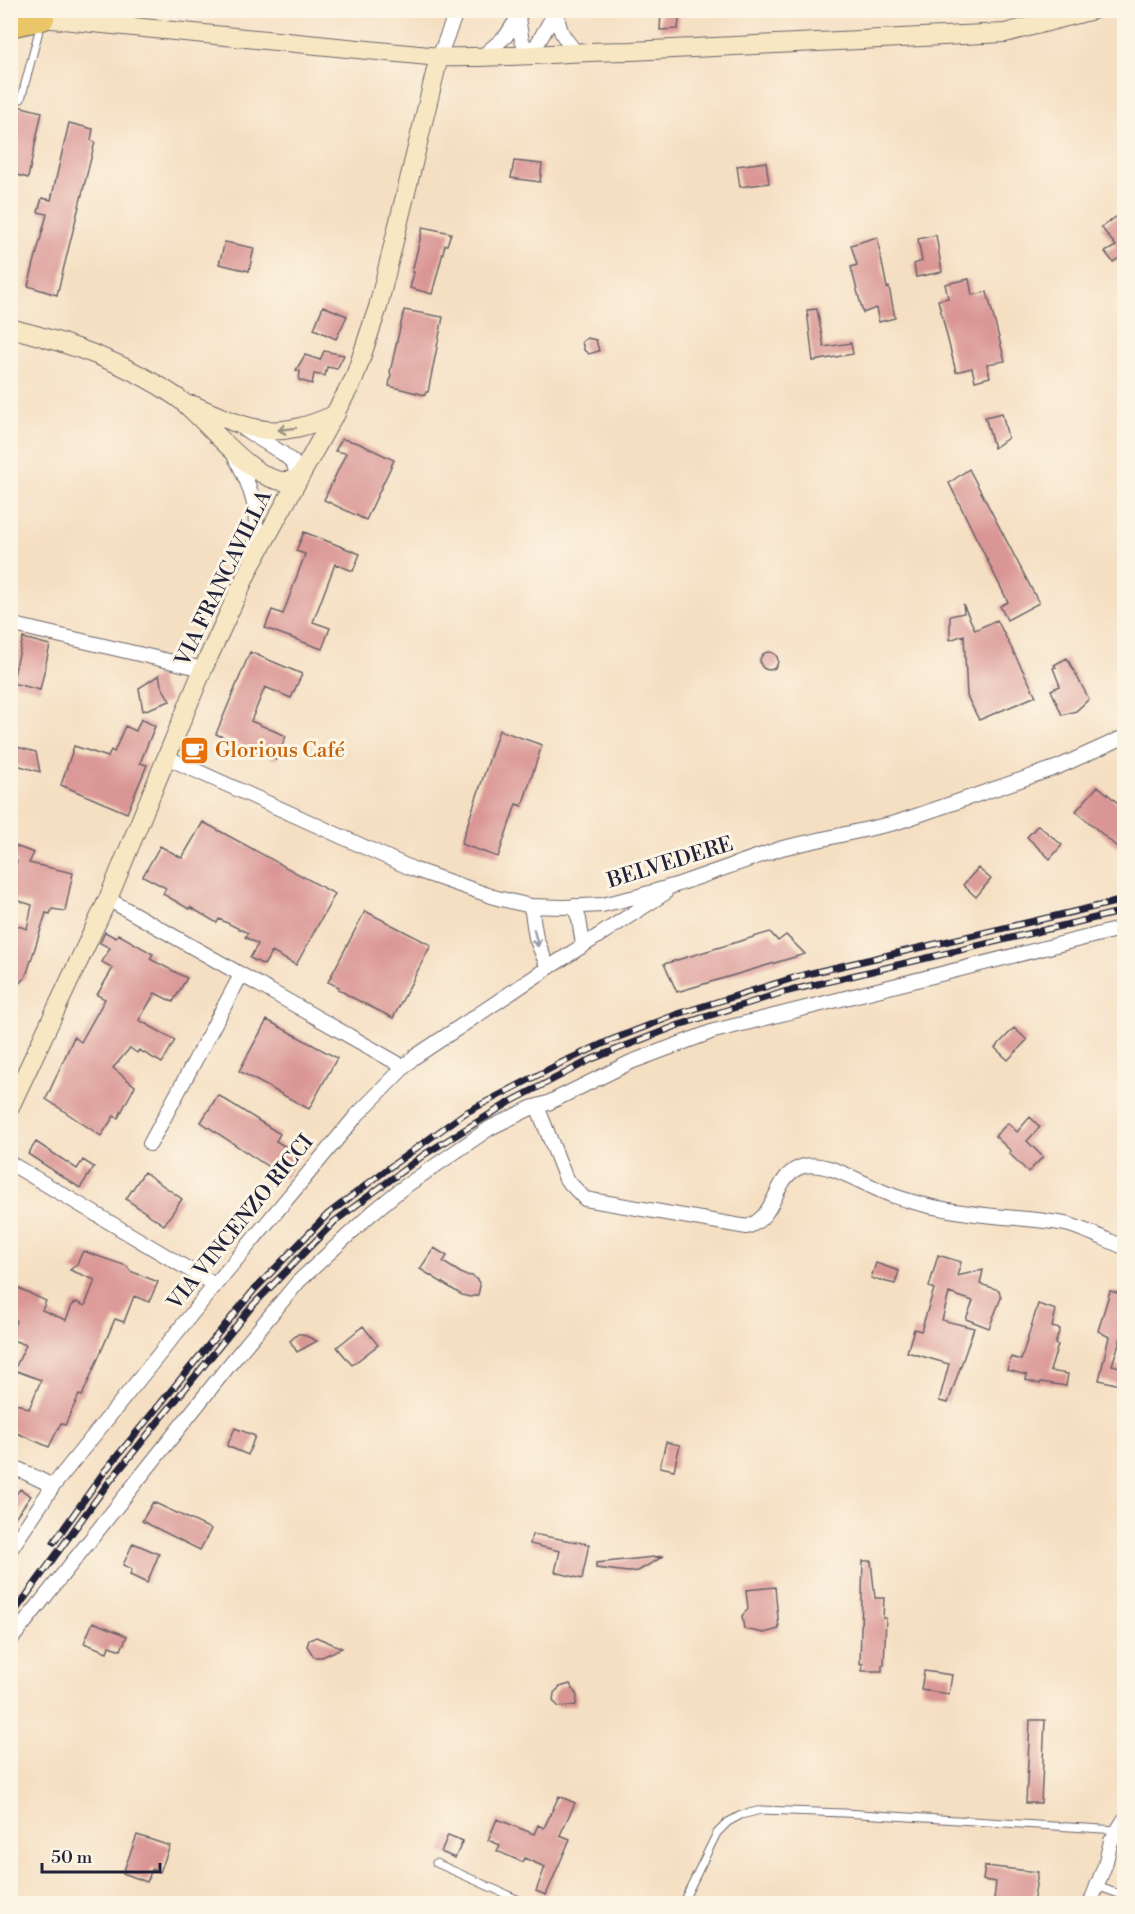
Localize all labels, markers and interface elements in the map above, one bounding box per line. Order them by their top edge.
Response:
one-way arrow [278,424,297,435]
street label: VIA FRANCAVILLA [170,486,278,671]
cafe icon: Glorious Café [178,734,210,766]
place label: Glorious Café [215,738,345,764]
street label: BELVEDERE [603,831,736,895]
one-way arrow [531,928,543,947]
street label: VIA VINCENZO RICCI [162,1130,319,1316]
scale bar [42,1836,160,1874]
text: 50 m [51,1846,93,1869]

